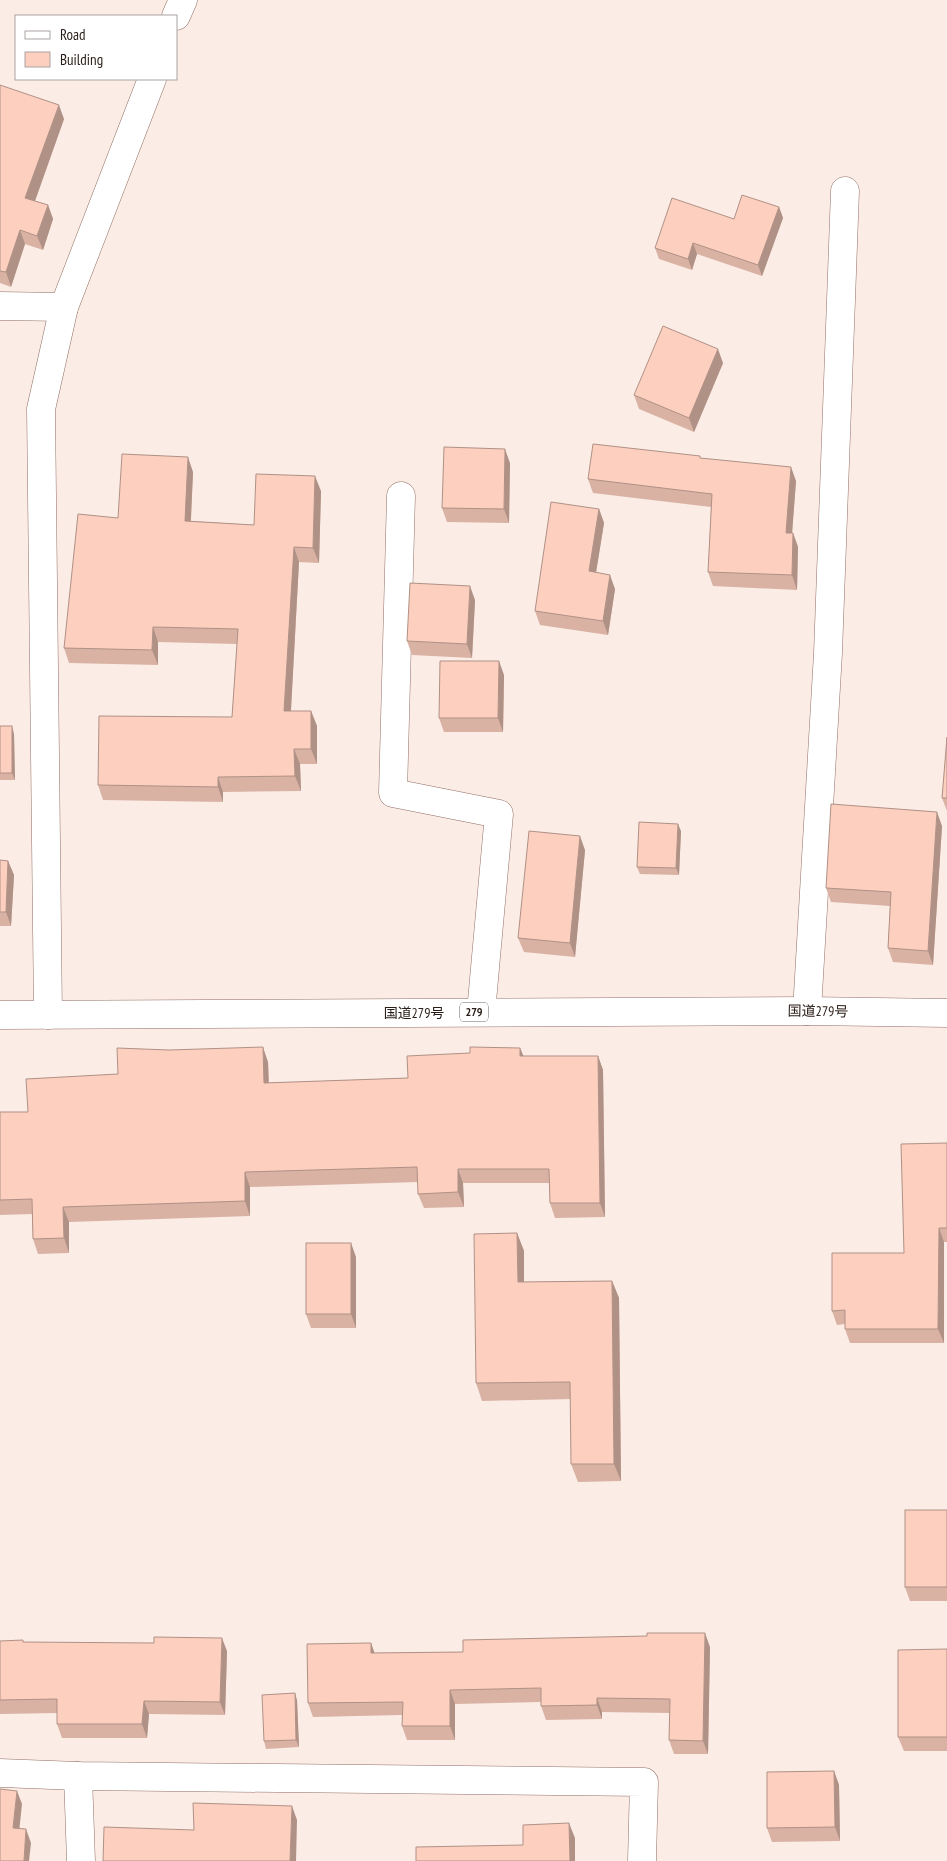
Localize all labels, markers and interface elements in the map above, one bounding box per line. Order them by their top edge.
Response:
legend [15,15,178,80]
text: Road [60,25,86,44]
text: Building [60,50,103,69]
street label: 国道279号 [787,1001,849,1021]
road number: 279 [460,1002,488,1022]
street label: 国道279号 [384,1004,444,1022]

